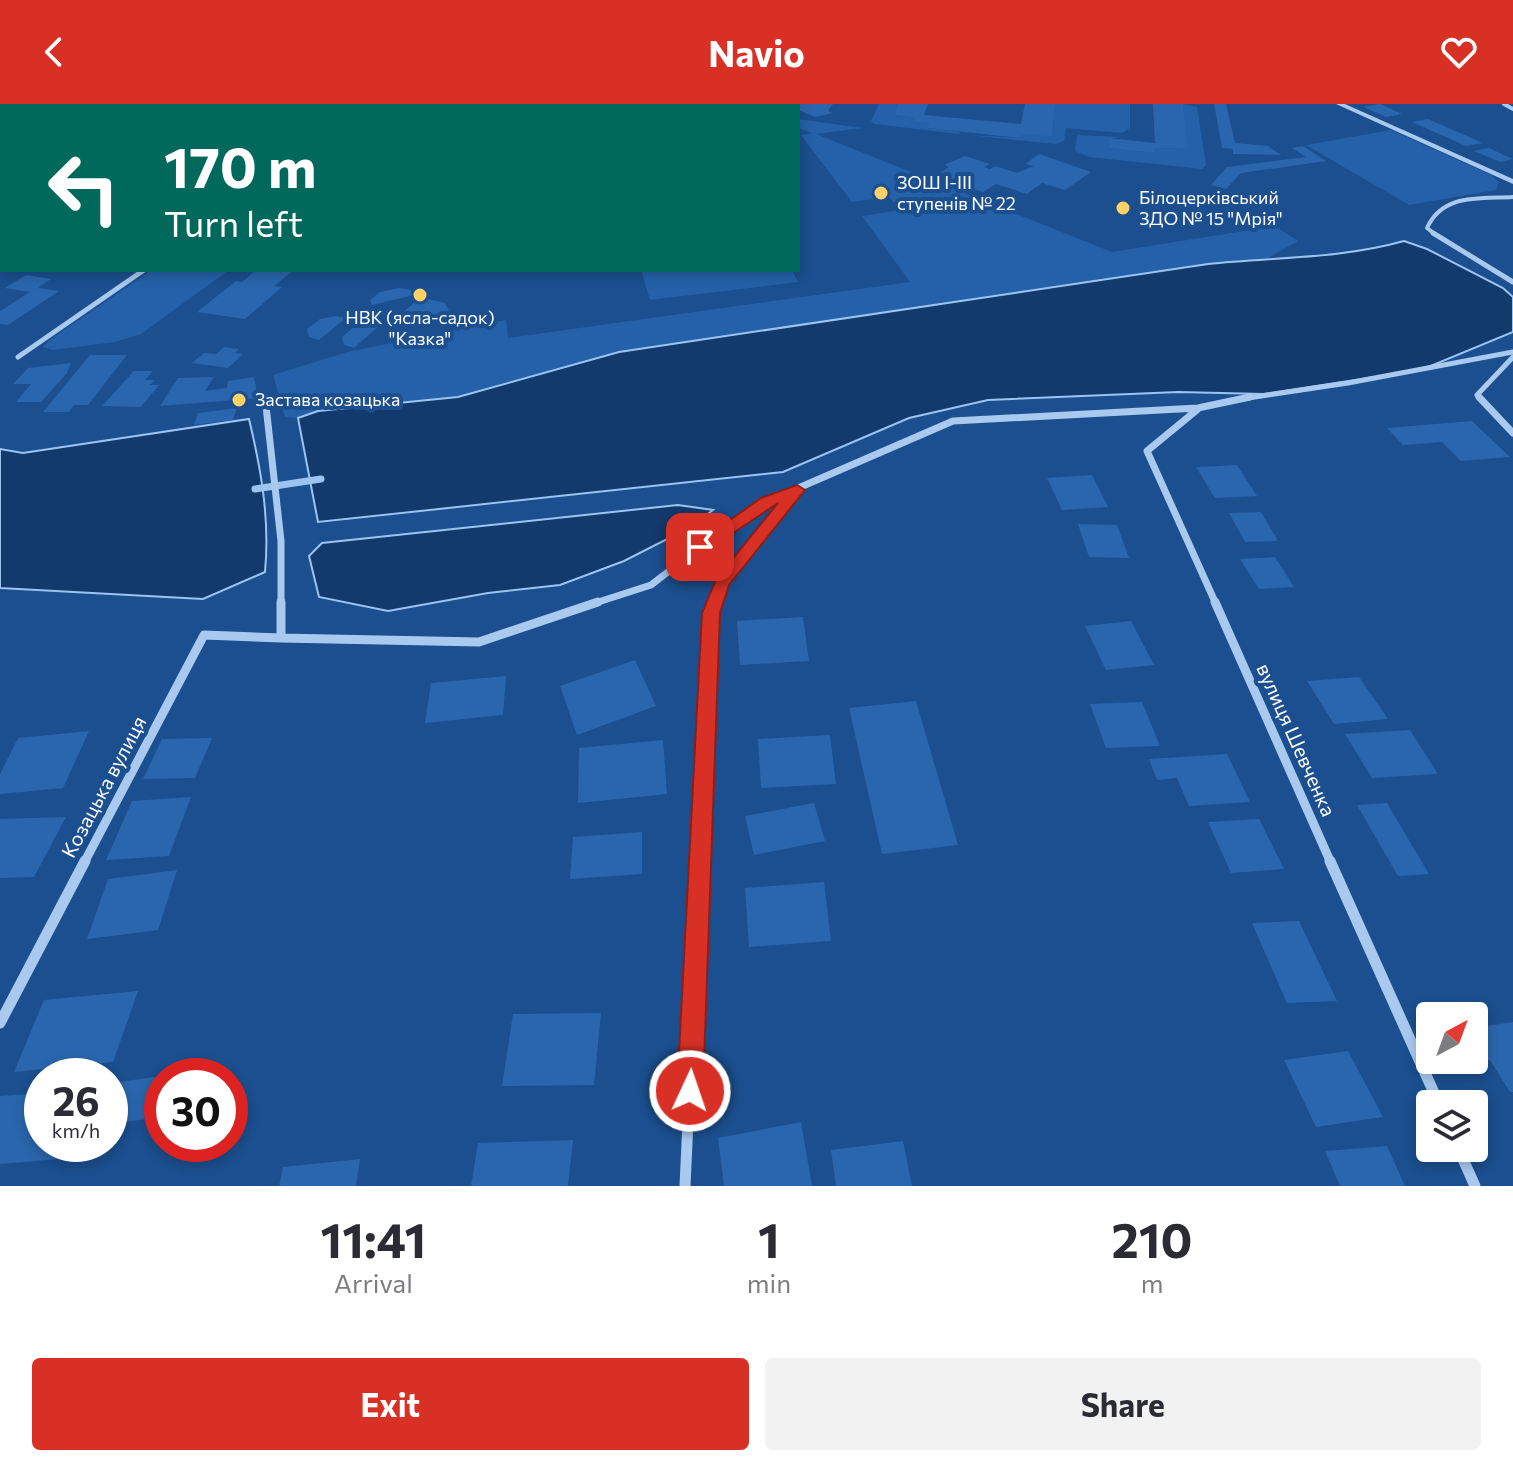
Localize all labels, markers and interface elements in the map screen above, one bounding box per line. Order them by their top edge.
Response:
icon: back [32,30,76,74]
text: Navio [708,30,805,74]
icon: heart [1437,30,1481,74]
text: 170 m [164,131,317,200]
icon: left [32,136,136,240]
place label: ЗОШ І-ІІІ ступенів № 22 [897,171,1016,214]
marker: ЗОШ І-ІІІ ступенів № 22 [872,184,890,202]
place label: Білоцерківський ЗДО № 15 "Мрія" [1139,186,1283,229]
marker: Білоцерківський ЗДО № 15 "Мрія" [1114,199,1132,217]
text: Turn left [164,200,303,244]
marker: НВК (ясла-садок) "Казка" [411,286,429,304]
place label: НВК (ясла-садок) "Казка" [345,306,495,349]
place label: Застава козацька [255,388,400,410]
marker: Застава козацька [230,391,248,409]
pin [666,513,734,581]
icon: arrive [678,525,722,569]
street label: вулиця Шевченка [1252,659,1341,820]
street label: Козацька вулиця [56,712,151,861]
north arrow [1416,1002,1488,1074]
map controls [1416,1002,1488,1162]
position arrow [648,1049,732,1133]
speed limit sign: 30 [144,1058,248,1162]
text: 26 [52,1075,100,1124]
button: layers [1416,1090,1488,1162]
text: km/h [52,1118,100,1142]
text: 11:41 [320,1209,426,1268]
text: 1 [758,1209,780,1268]
text: 210 [1112,1209,1192,1268]
text: Arrival [334,1267,413,1298]
text: min [747,1267,791,1298]
text: m [1141,1267,1163,1298]
button: Exit [32,1358,749,1450]
button: Share [765,1358,1481,1450]

